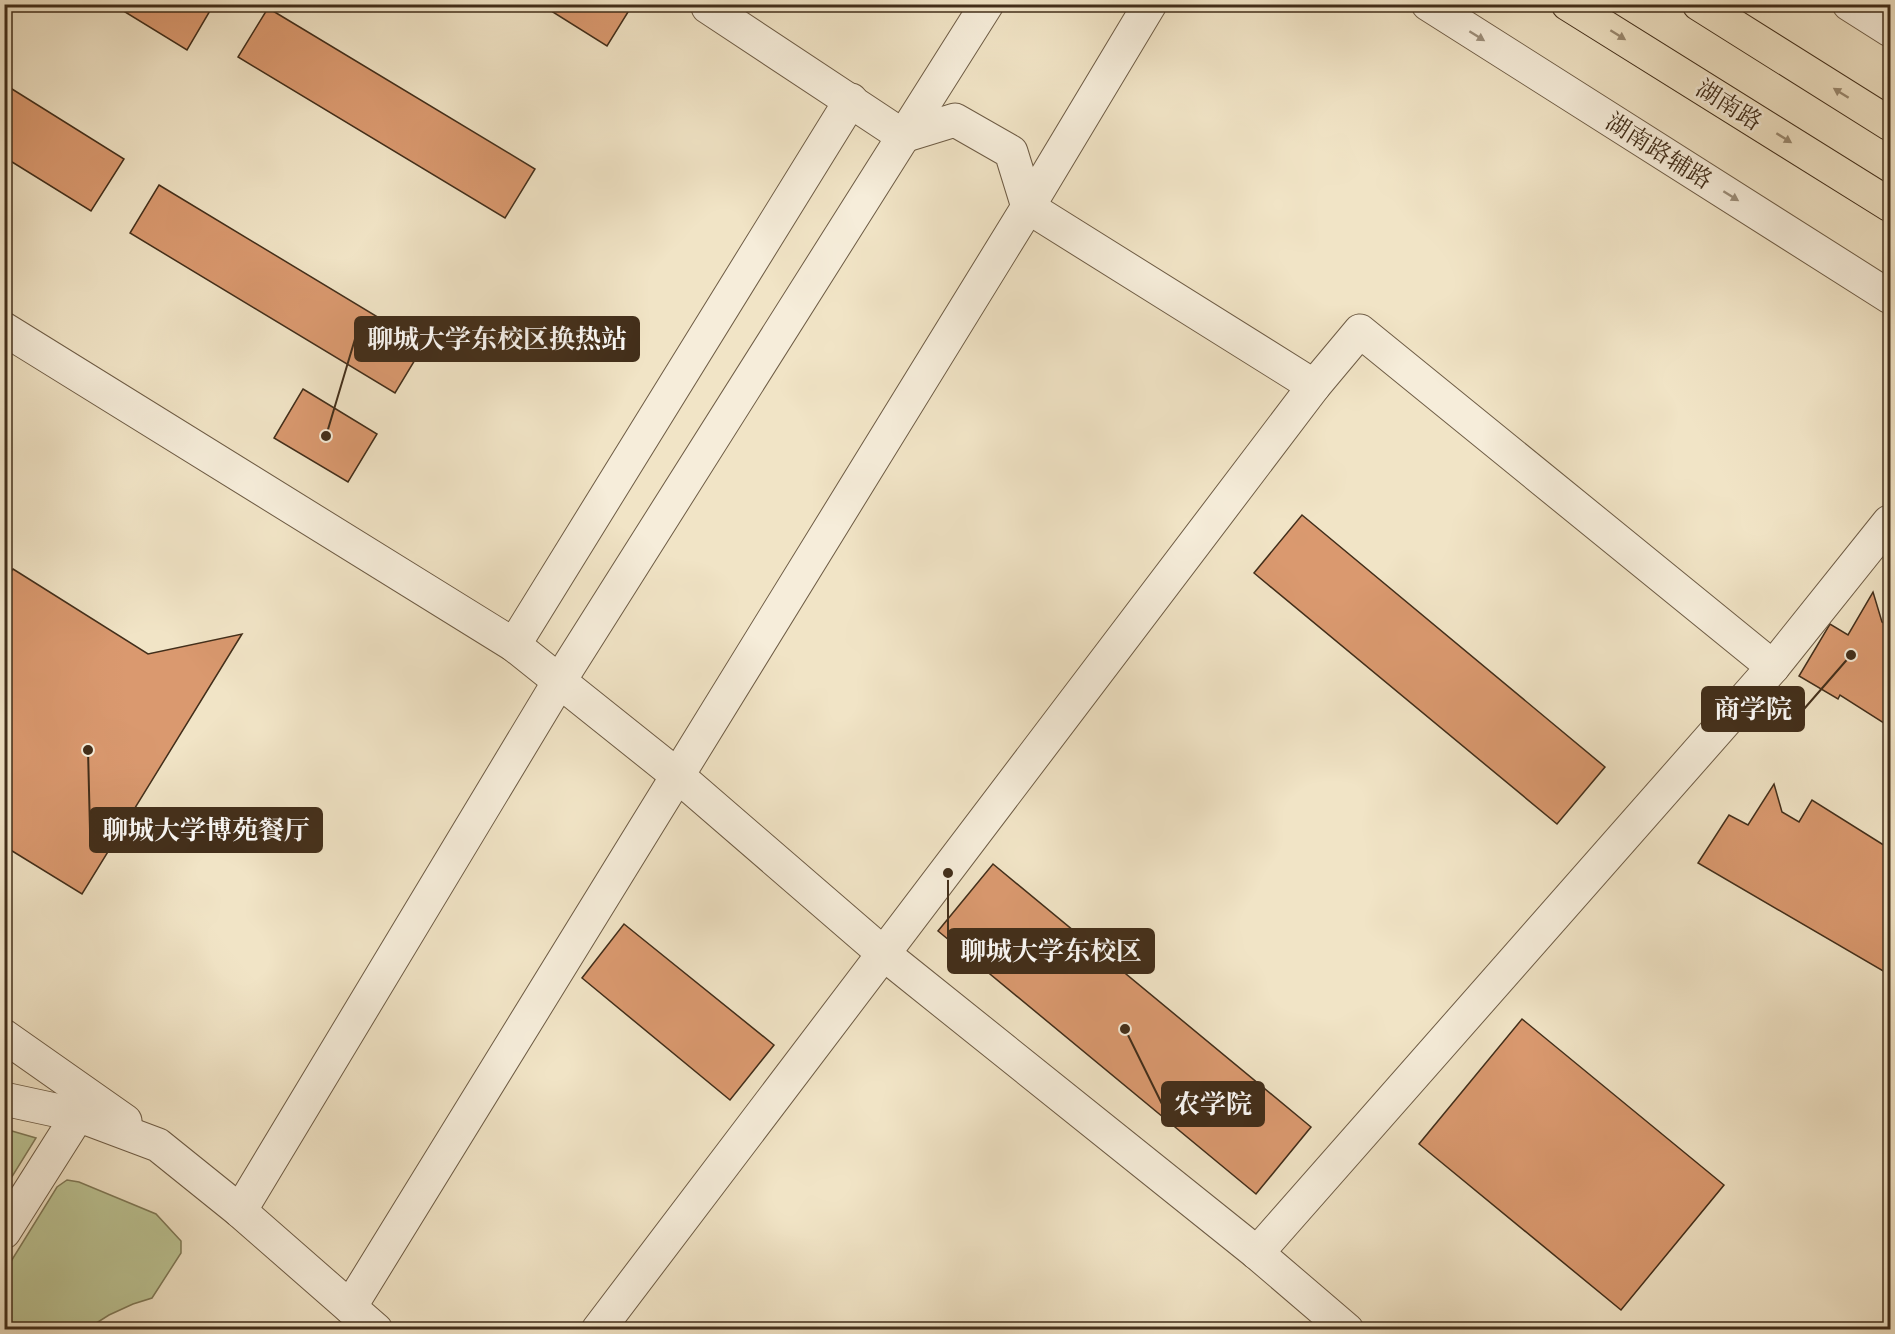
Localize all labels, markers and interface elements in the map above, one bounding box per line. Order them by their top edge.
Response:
one-way arrow [1469,30,1485,41]
one-way arrow [1610,30,1626,41]
street label: 湖南路 [1691,75,1766,136]
one-way arrow [1833,88,1849,99]
street label: 湖南路辅路 [1601,108,1717,195]
one-way arrow [1775,133,1792,144]
one-way arrow [1723,190,1739,201]
callout: 聊城大学东校区换热站 [355,317,639,361]
text: 聊城大学东校区换热站 [367,325,627,354]
callout: 商学院 [1702,687,1804,731]
text: 商学院 [1714,695,1792,724]
callout: 聊城大学博苑餐厅 [90,808,322,852]
text: 聊城大学博苑餐厅 [102,816,310,845]
callout: 聊城大学东校区 [948,929,1154,973]
text: 聊城大学东校区 [960,937,1142,966]
callout: 农学院 [1162,1082,1264,1126]
text: 农学院 [1174,1090,1252,1119]

